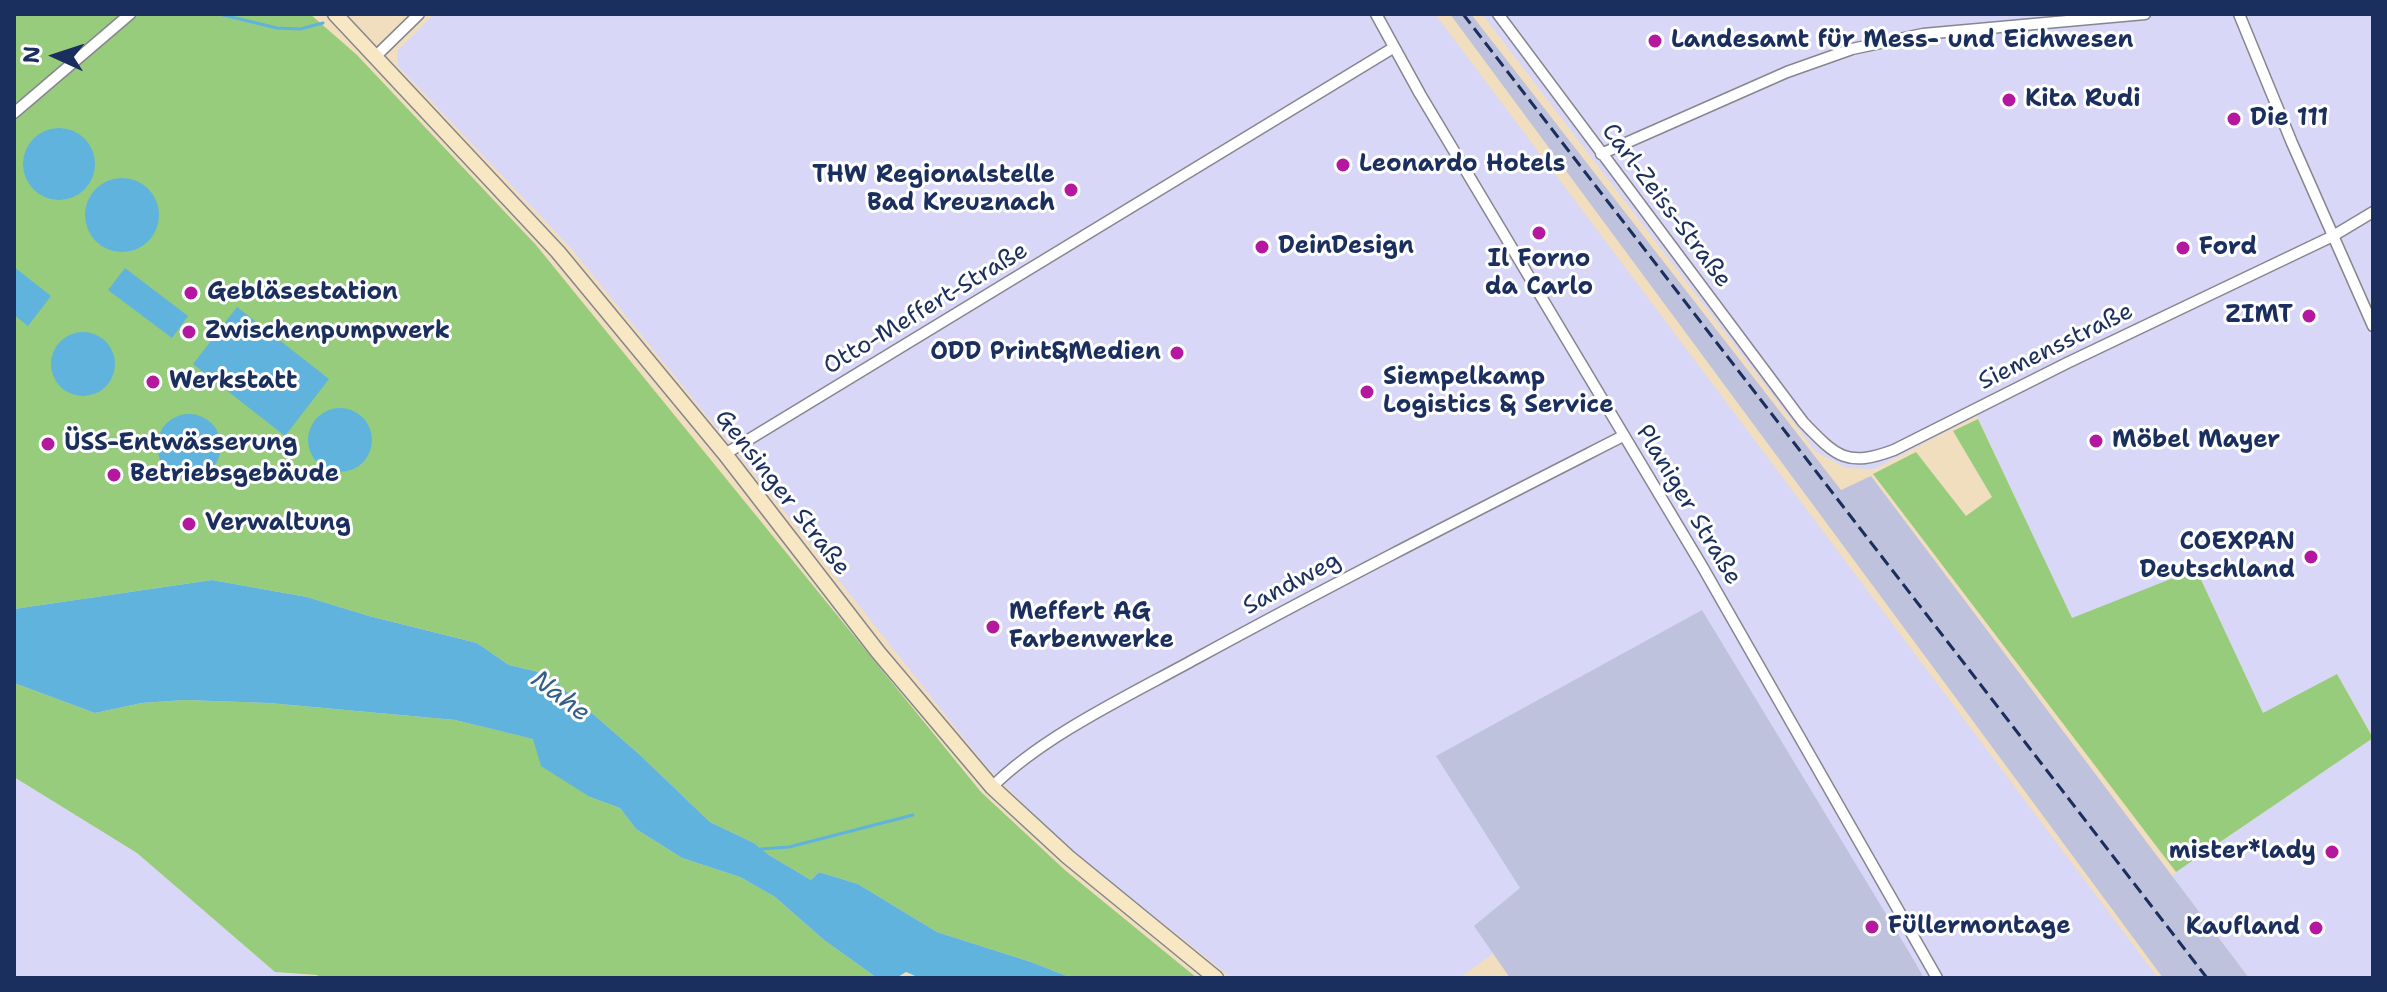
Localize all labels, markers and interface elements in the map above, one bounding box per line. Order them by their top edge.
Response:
north arrow [16,16,96,96]
place label: Landesamt für Mess- und Eichwesen [1671,27,2134,55]
marker: Landesamt für Mess- und Eichwesen [1646,32,1664,50]
text: N [17,45,46,64]
place label: Kita Rudi [2025,86,2141,114]
marker: Kita Rudi [2000,91,2018,109]
place label: Die 111 [2250,105,2328,133]
marker: Die 111 [2225,110,2243,128]
street label: Carl-Zeiss-Straße [1595,118,1737,294]
place label: Leonardo Hotels [1359,151,1565,179]
marker: Leonardo Hotels [1334,156,1352,174]
place label: THW Regionalstelle Bad Kreuznach [812,162,1055,218]
marker: THW Regionalstelle Bad Kreuznach [1062,181,1080,199]
marker: Il Forno da Carlo [1530,224,1548,242]
place label: DeinDesign [1278,233,1414,261]
place label: Ford [2199,234,2257,262]
street label: Otto-Meffert-Straße [819,237,1033,381]
marker: DeinDesign [1253,238,1271,256]
marker: Ford [2174,239,2192,257]
place label: Il Forno da Carlo [1485,246,1593,302]
place label: Gebläsestation [207,279,398,307]
marker: Gebläsestation [182,284,200,302]
street label: Siemensstraße [1974,297,2138,397]
place label: ZIMT [2225,302,2293,330]
marker: ZIMT [2300,307,2318,325]
place label: Zwischenpumpwerk [205,318,450,346]
marker: Zwischenpumpwerk [180,323,198,341]
place label: ODD Print&Medien [930,339,1161,367]
marker: ODD Print&Medien [1168,344,1186,362]
place label: Siempelkamp Logistics & Service [1383,364,1614,420]
place label: Werkstatt [169,368,297,396]
marker: Werkstatt [144,373,162,391]
marker: Siempelkamp Logistics & Service [1358,383,1376,401]
street label: Gensinger Straße [708,404,856,582]
street label: Planiger Straße [1629,420,1747,590]
place label: Möbel Mayer [2112,427,2280,455]
place label: ÜSS-Entwässerung [64,430,298,458]
marker: Möbel Mayer [2087,432,2105,450]
marker: ÜSS-Entwässerung [39,435,57,453]
place label: Betriebsgebäude [130,461,339,489]
marker: Betriebsgebäude [105,466,123,484]
place label: Verwaltung [205,510,351,538]
marker: Verwaltung [180,515,198,533]
place label: COEXPAN Deutschland [2139,529,2295,585]
street label: Sandweg [1238,546,1346,622]
marker: COEXPAN Deutschland [2302,548,2320,566]
place label: Meffert AG Farbenwerke [1009,599,1174,655]
marker: Meffert AG Farbenwerke [984,618,1002,636]
water label: Nahe [524,665,596,729]
place label: mister*lady [2169,838,2316,866]
marker: mister*lady [2323,843,2341,861]
place label: Füllermontage [1888,913,2071,941]
place label: Kaufland [2186,914,2300,942]
marker: Füllermontage [1863,918,1881,936]
marker: Kaufland [2307,919,2325,937]

